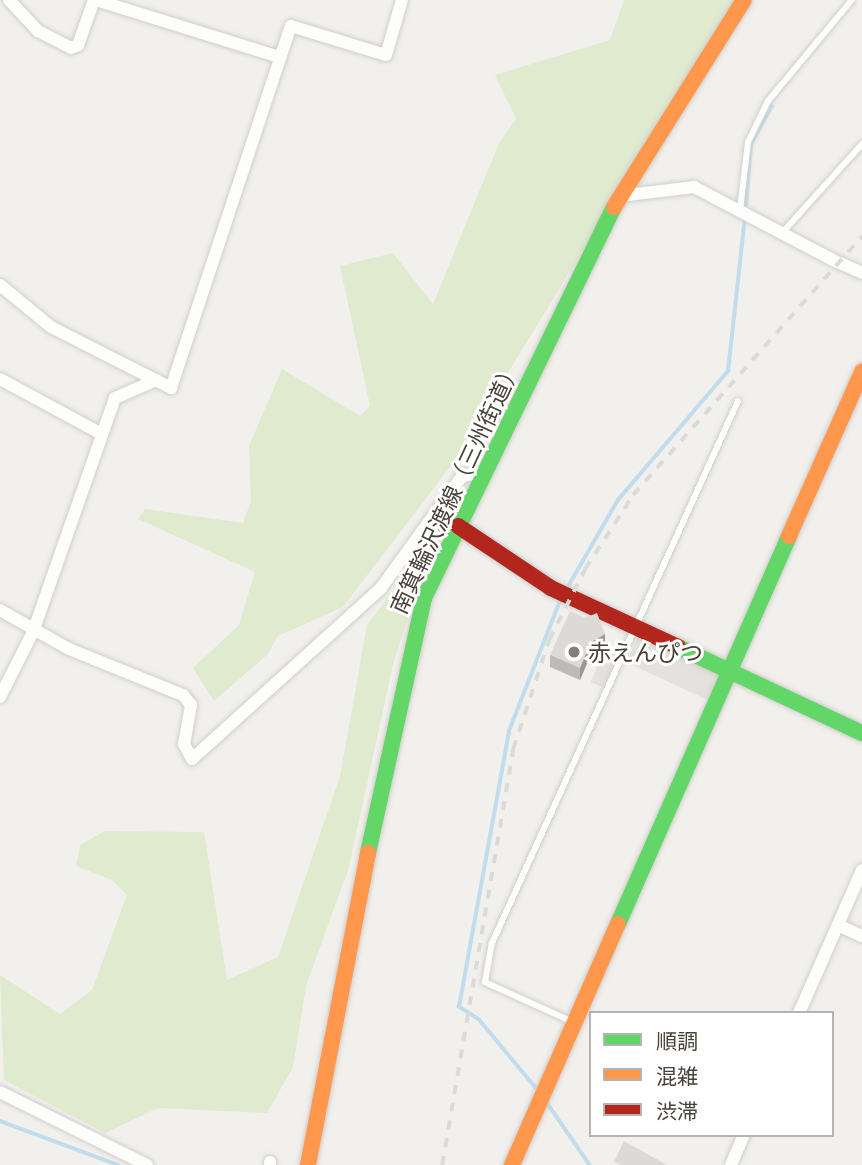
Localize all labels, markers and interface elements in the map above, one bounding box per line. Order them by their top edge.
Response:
street label: 南箕輪沢渡線（三州街道） [384,356,526,618]
place label: 赤えんぴつ [588,638,703,666]
marker: 赤えんぴつ [566,644,582,660]
legend [589,1011,834,1137]
text: 順調 [656,1027,698,1055]
text: 混雑 [656,1062,698,1090]
text: 渋滞 [656,1097,698,1125]

